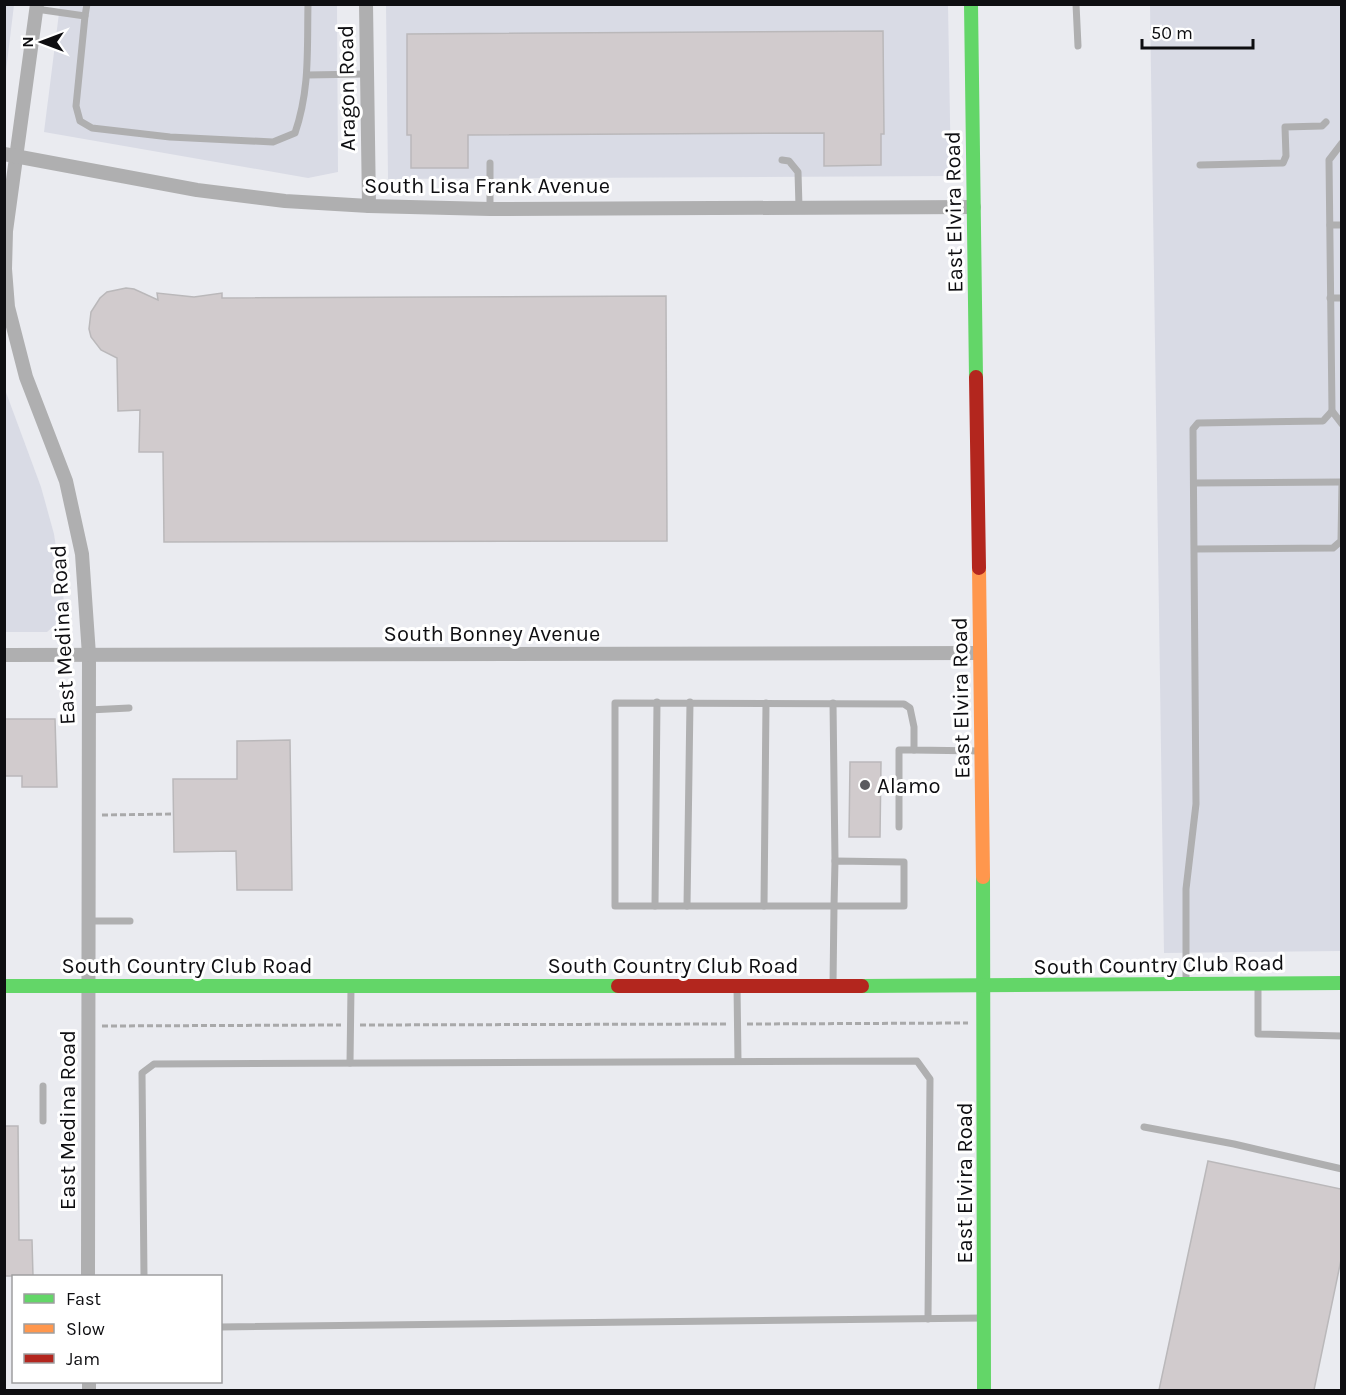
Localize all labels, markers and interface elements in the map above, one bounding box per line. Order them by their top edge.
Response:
north arrow [12,12,72,72]
scale bar [1142,12,1253,50]
text: 50 m [1151,22,1193,44]
street label: Aragon Road [333,25,361,151]
text: N [18,36,37,48]
street label: East Elvira Road [940,131,968,293]
street label: South Lisa Frank Avenue [364,173,610,199]
street label: East Medina Road [45,544,81,726]
street label: East Elvira Road [947,617,975,779]
street label: South Bonney Avenue [384,621,600,647]
place label: Alamo [877,773,941,799]
marker: Alamo [858,778,872,792]
street label: South Country Club Road [1033,950,1285,980]
street label: South Country Club Road [61,953,313,979]
street label: South Country Club Road [547,953,799,979]
street label: East Medina Road [55,1030,81,1210]
street label: East Elvira Road [952,1102,978,1264]
legend [12,1275,222,1383]
text: Fast [66,1288,101,1310]
text: Slow [66,1318,105,1340]
text: Jam [66,1348,100,1370]

